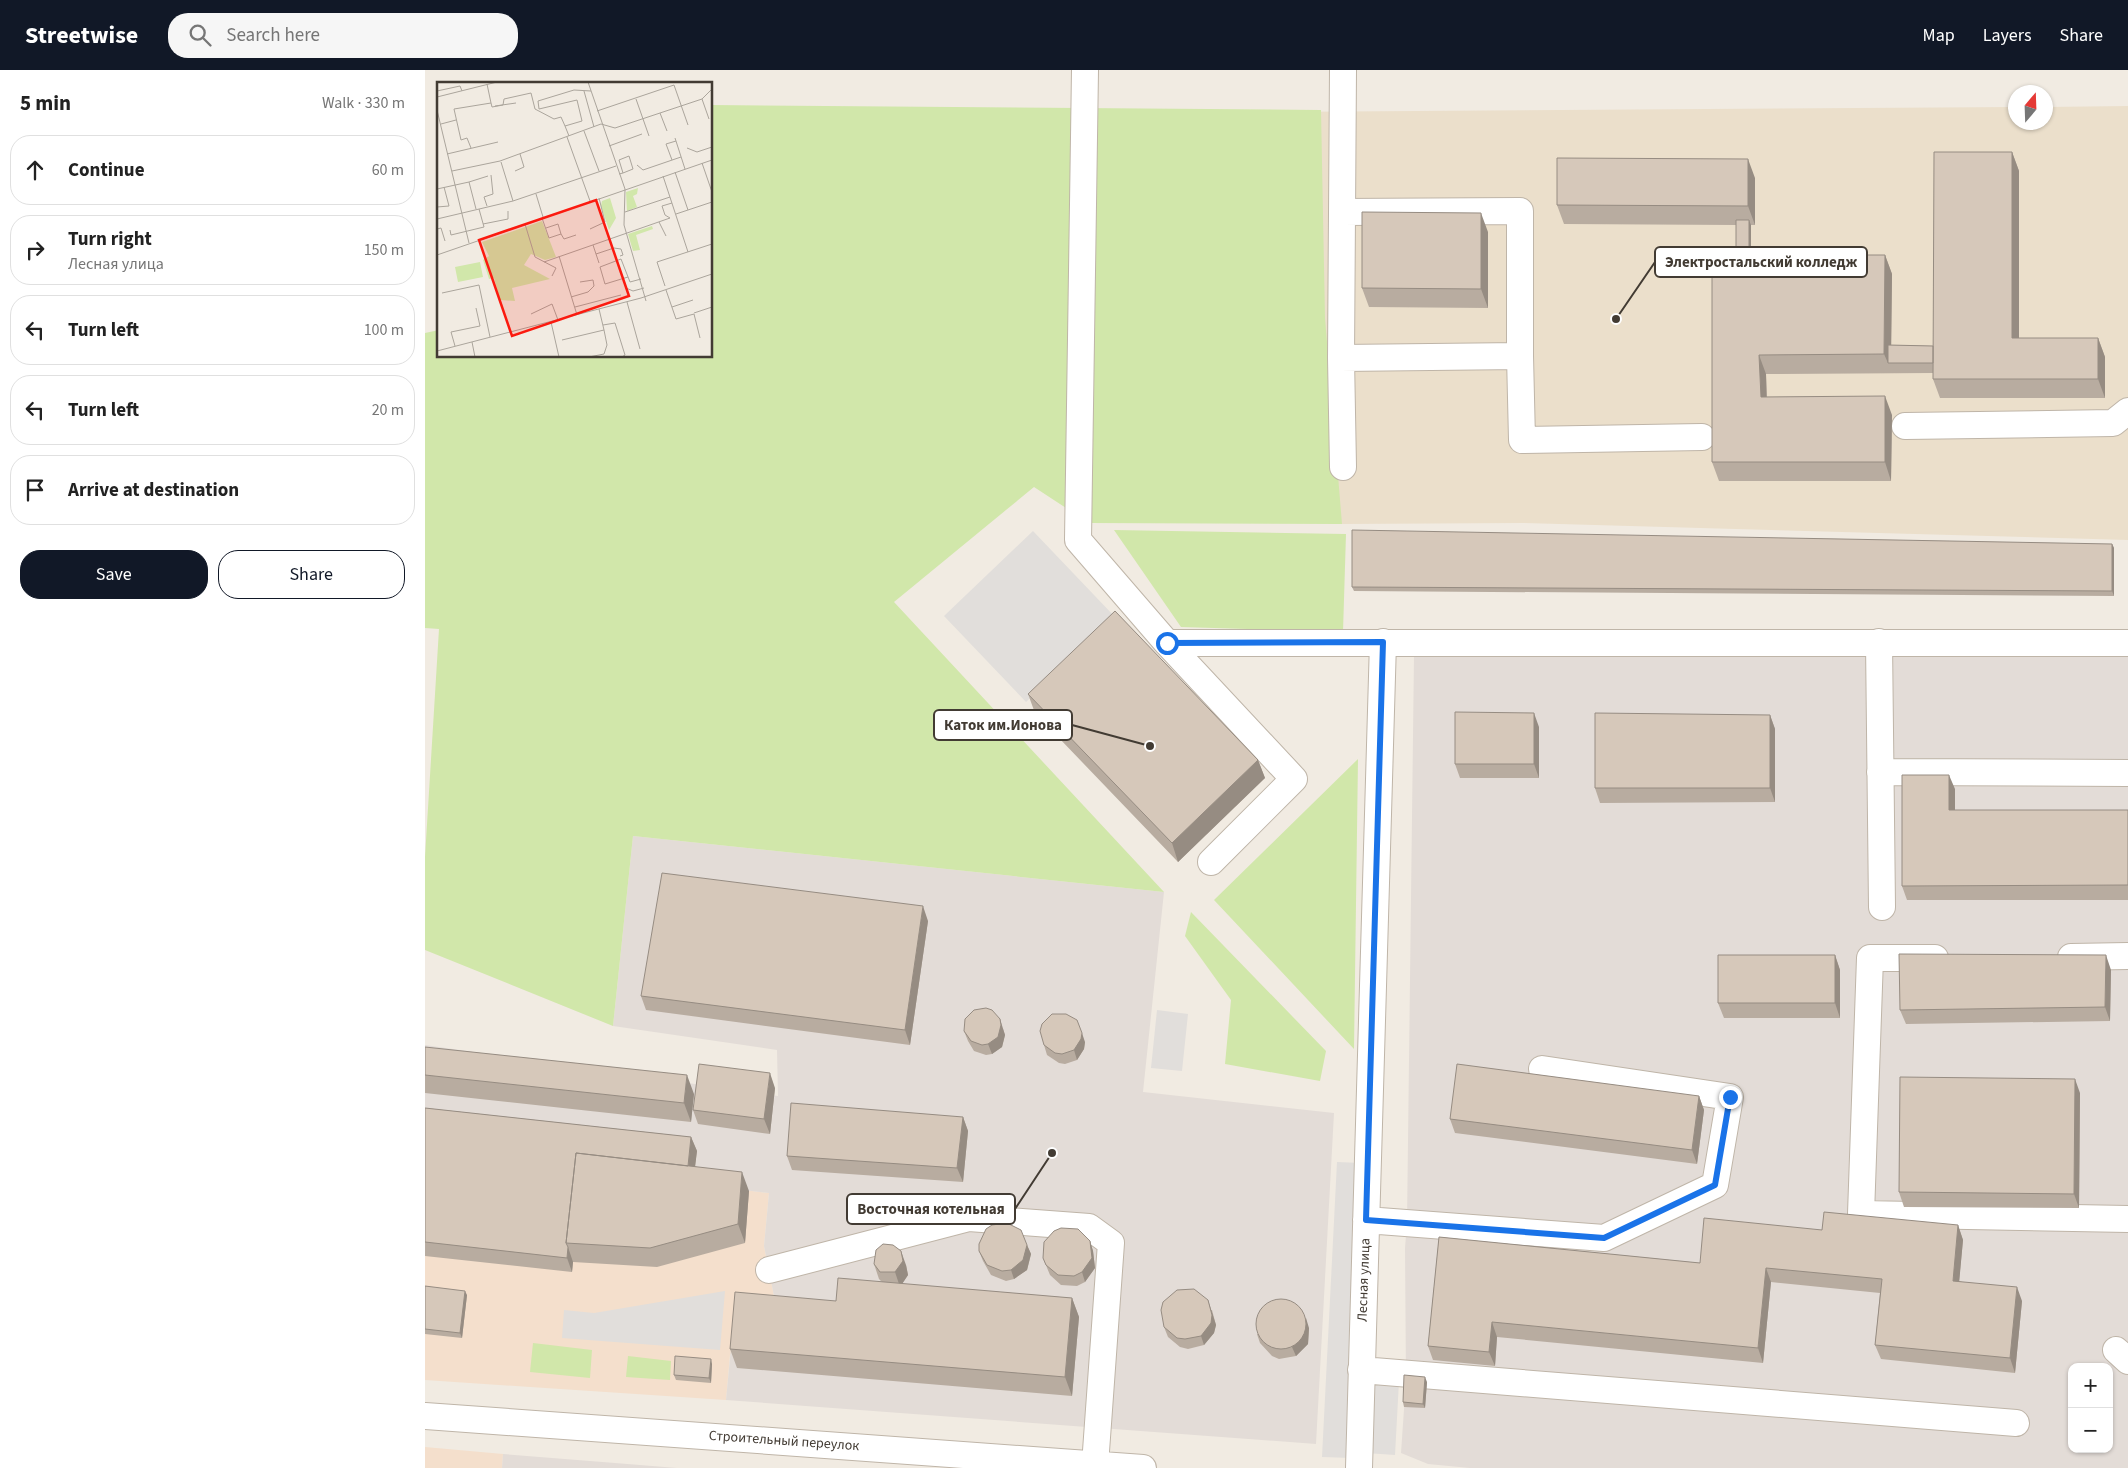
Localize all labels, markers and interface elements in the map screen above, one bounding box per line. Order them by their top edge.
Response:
search box [168,13,518,58]
text: Streetwise [25,18,138,53]
icon: search [186,21,214,49]
text: Search here [226,22,320,49]
text: Map [1923,23,1955,48]
text: Layers [1983,23,2032,48]
text: Share [2060,23,2103,48]
inset map [437,82,713,358]
north arrow [2008,85,2053,130]
text: 5 min [20,88,71,118]
text: Walk · 330 m [322,92,405,114]
icon: ahead [21,156,49,184]
text: Continue [68,157,145,184]
text: 60 m [372,159,404,181]
text: Turn right [68,226,152,253]
icon: right [21,236,49,264]
text: 150 m [364,239,404,261]
callout: Электростальский колледж [1655,247,1867,277]
text: Электростальский колледж [1665,252,1858,273]
text: Лесная улица [68,253,164,275]
icon: left [21,316,49,344]
text: Turn left [68,317,139,344]
text: 100 m [364,319,404,341]
icon: left [21,396,49,424]
text: Turn left [68,397,139,424]
text: 20 m [372,399,404,421]
icon: arrive [21,476,49,504]
text: Arrive at destination [68,477,239,504]
button: Save [20,550,208,599]
button: Share [218,550,405,599]
route start [1156,632,1179,655]
callout: Каток им.Ионова [934,710,1072,740]
text: Каток им.Ионова [944,715,1062,736]
route end [1719,1086,1742,1109]
callout: Восточная котельная [847,1194,1015,1224]
text: Восточная котельная [857,1199,1005,1220]
street label: Лесная улица [1353,1238,1375,1322]
map controls [2068,1363,2113,1453]
button: + [2068,1363,2113,1408]
button: − [2068,1408,2113,1453]
street label: Строительный переулок [708,1426,860,1456]

